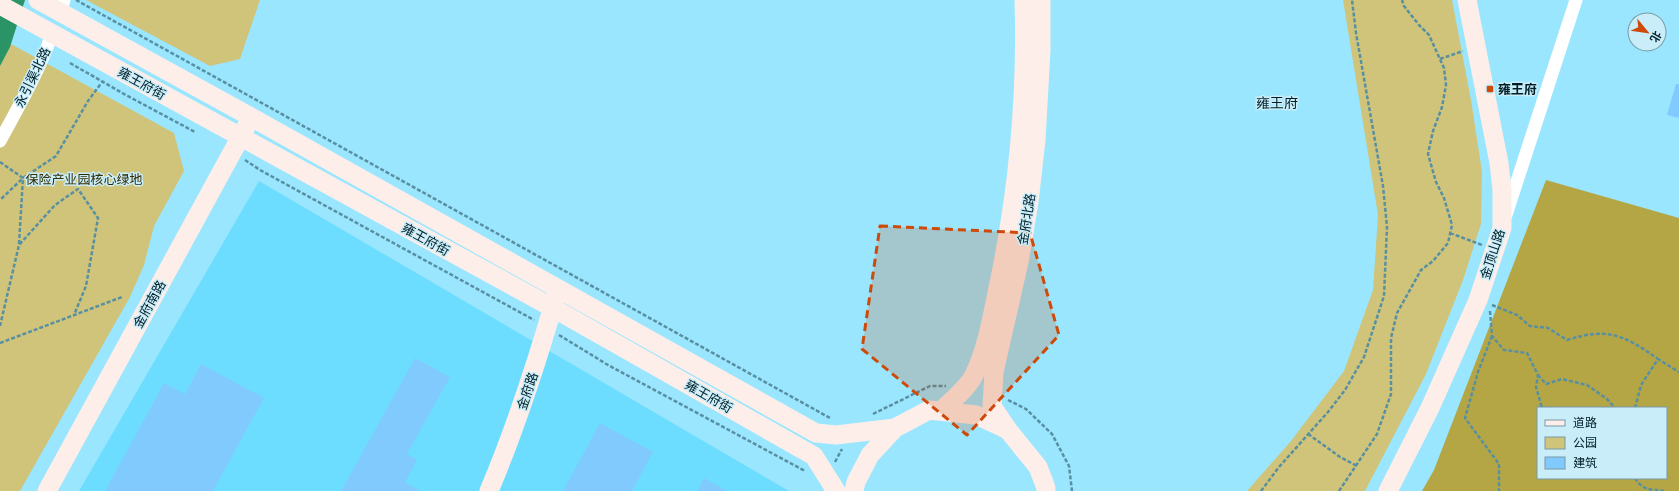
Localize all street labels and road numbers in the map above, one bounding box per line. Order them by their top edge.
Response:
street label: 永引渠北路 [11,44,53,110]
street label: 雍王府街 [115,63,169,103]
street label: 金府北路 [1014,192,1038,246]
street label: 雍王府街 [399,219,453,259]
street label: 金顶山路 [1476,227,1508,281]
street label: 金府南路 [129,277,169,331]
street label: 金府路 [513,370,541,412]
street label: 雍王府街 [682,376,736,416]

